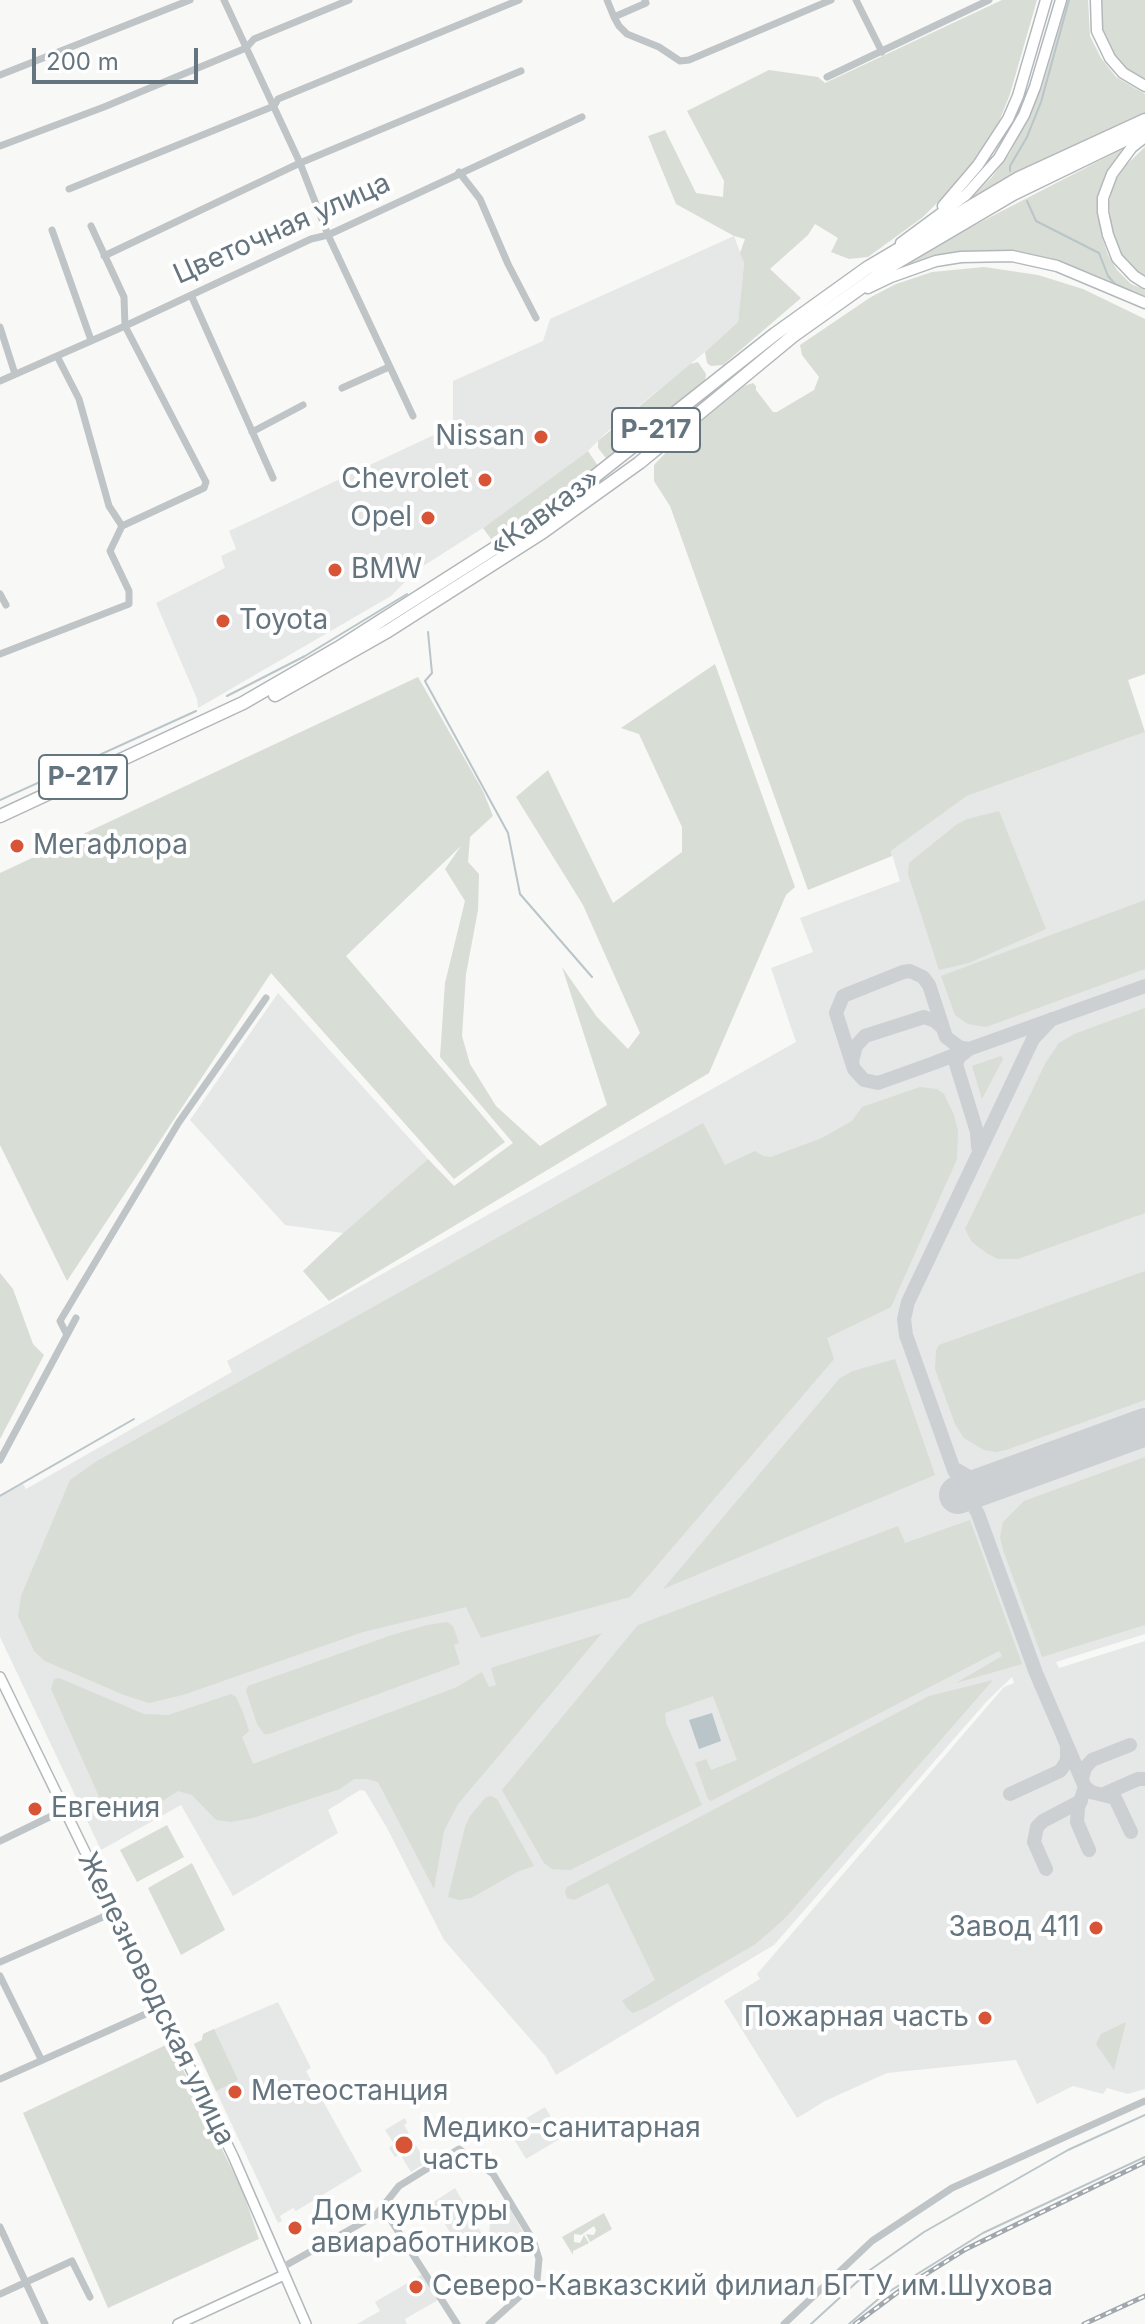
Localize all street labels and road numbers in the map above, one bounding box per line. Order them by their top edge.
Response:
street label: Цветочная улица [169,166,395,292]
road number: Р-217 [612,408,700,452]
street label: «Кавказ» [483,462,607,564]
road number: Р-217 [39,755,127,799]
street label: Железноводская улица [70,1847,242,2151]

